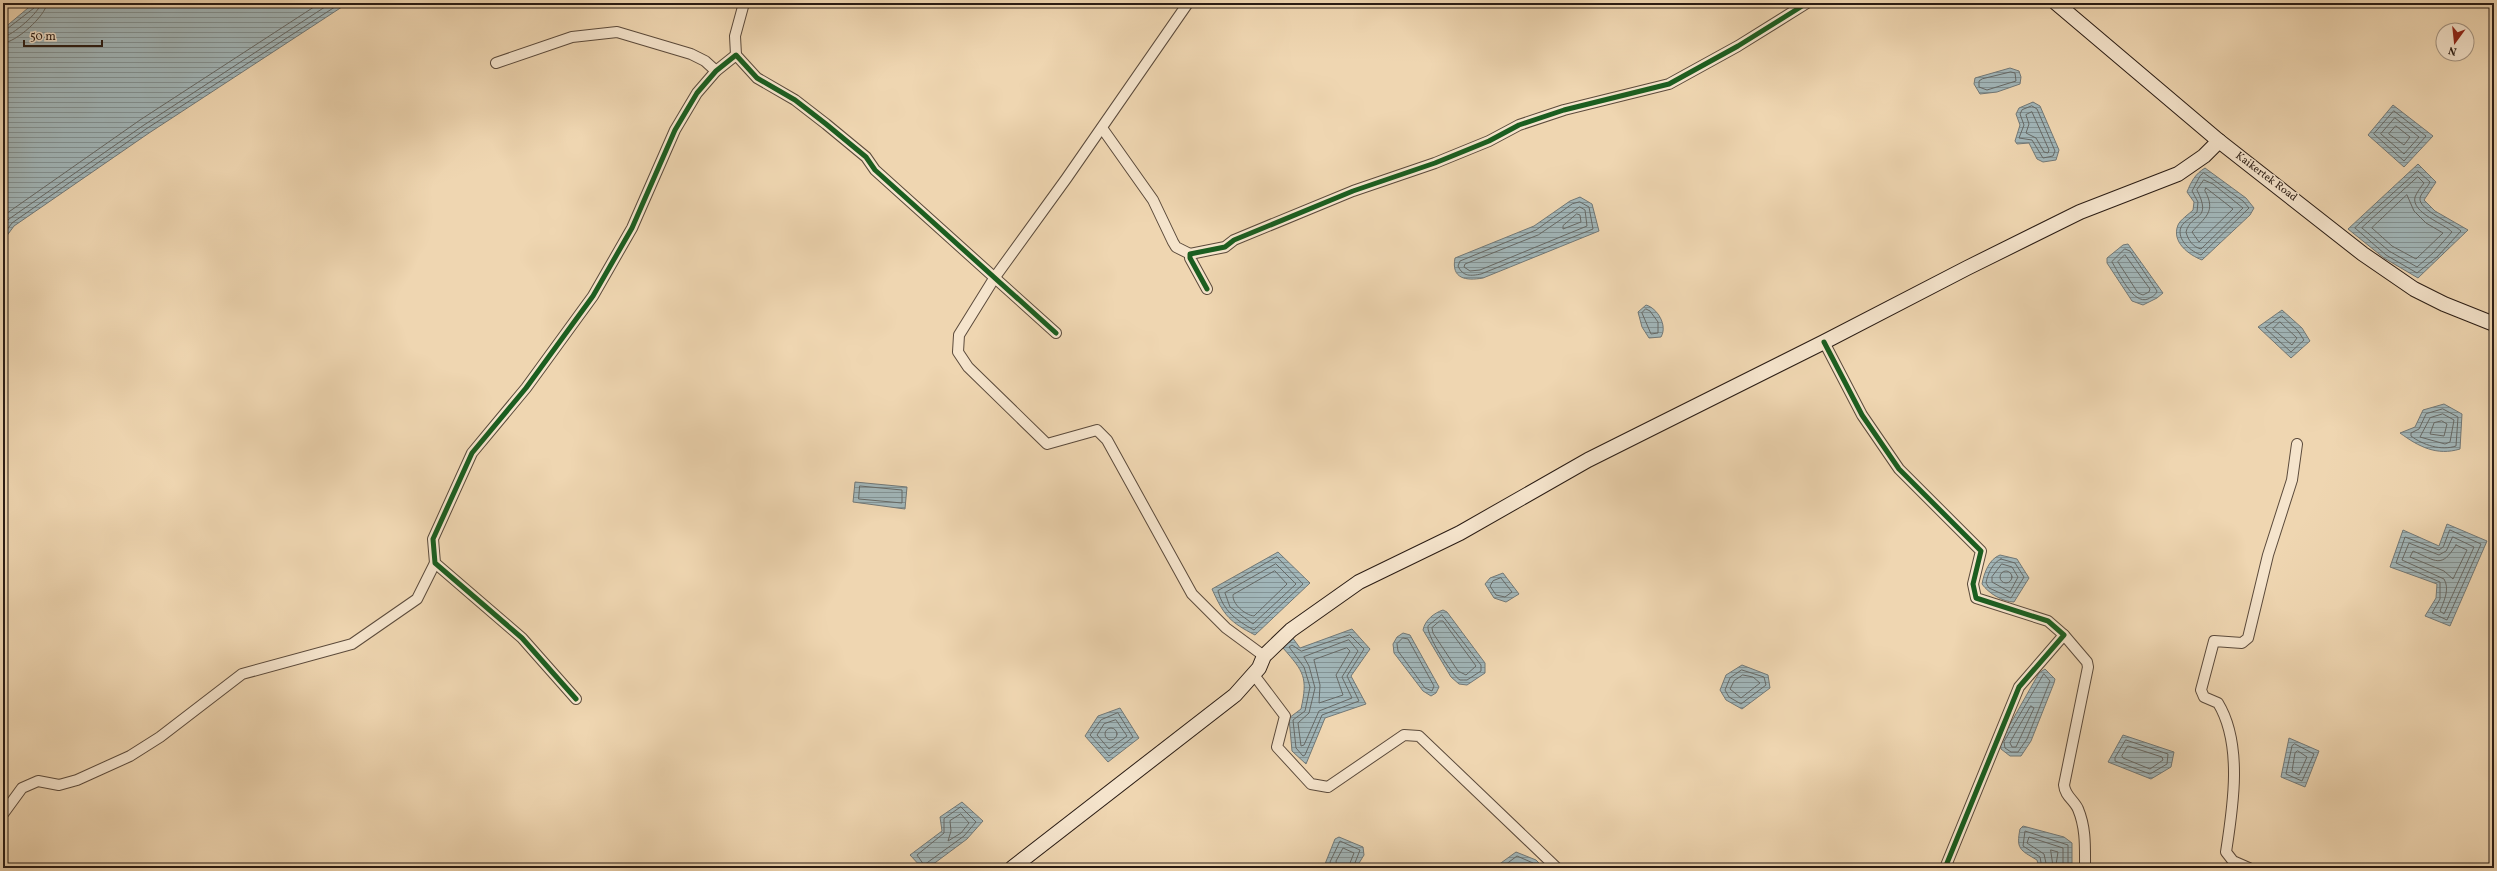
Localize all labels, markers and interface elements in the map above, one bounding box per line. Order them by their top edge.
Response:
scale bar [24,22,102,48]
north arrow [2435,22,2475,62]
text: 50 m [30,29,56,45]
text: N [2447,42,2459,58]
street label: Kaikertek Road [2232,149,2300,205]

